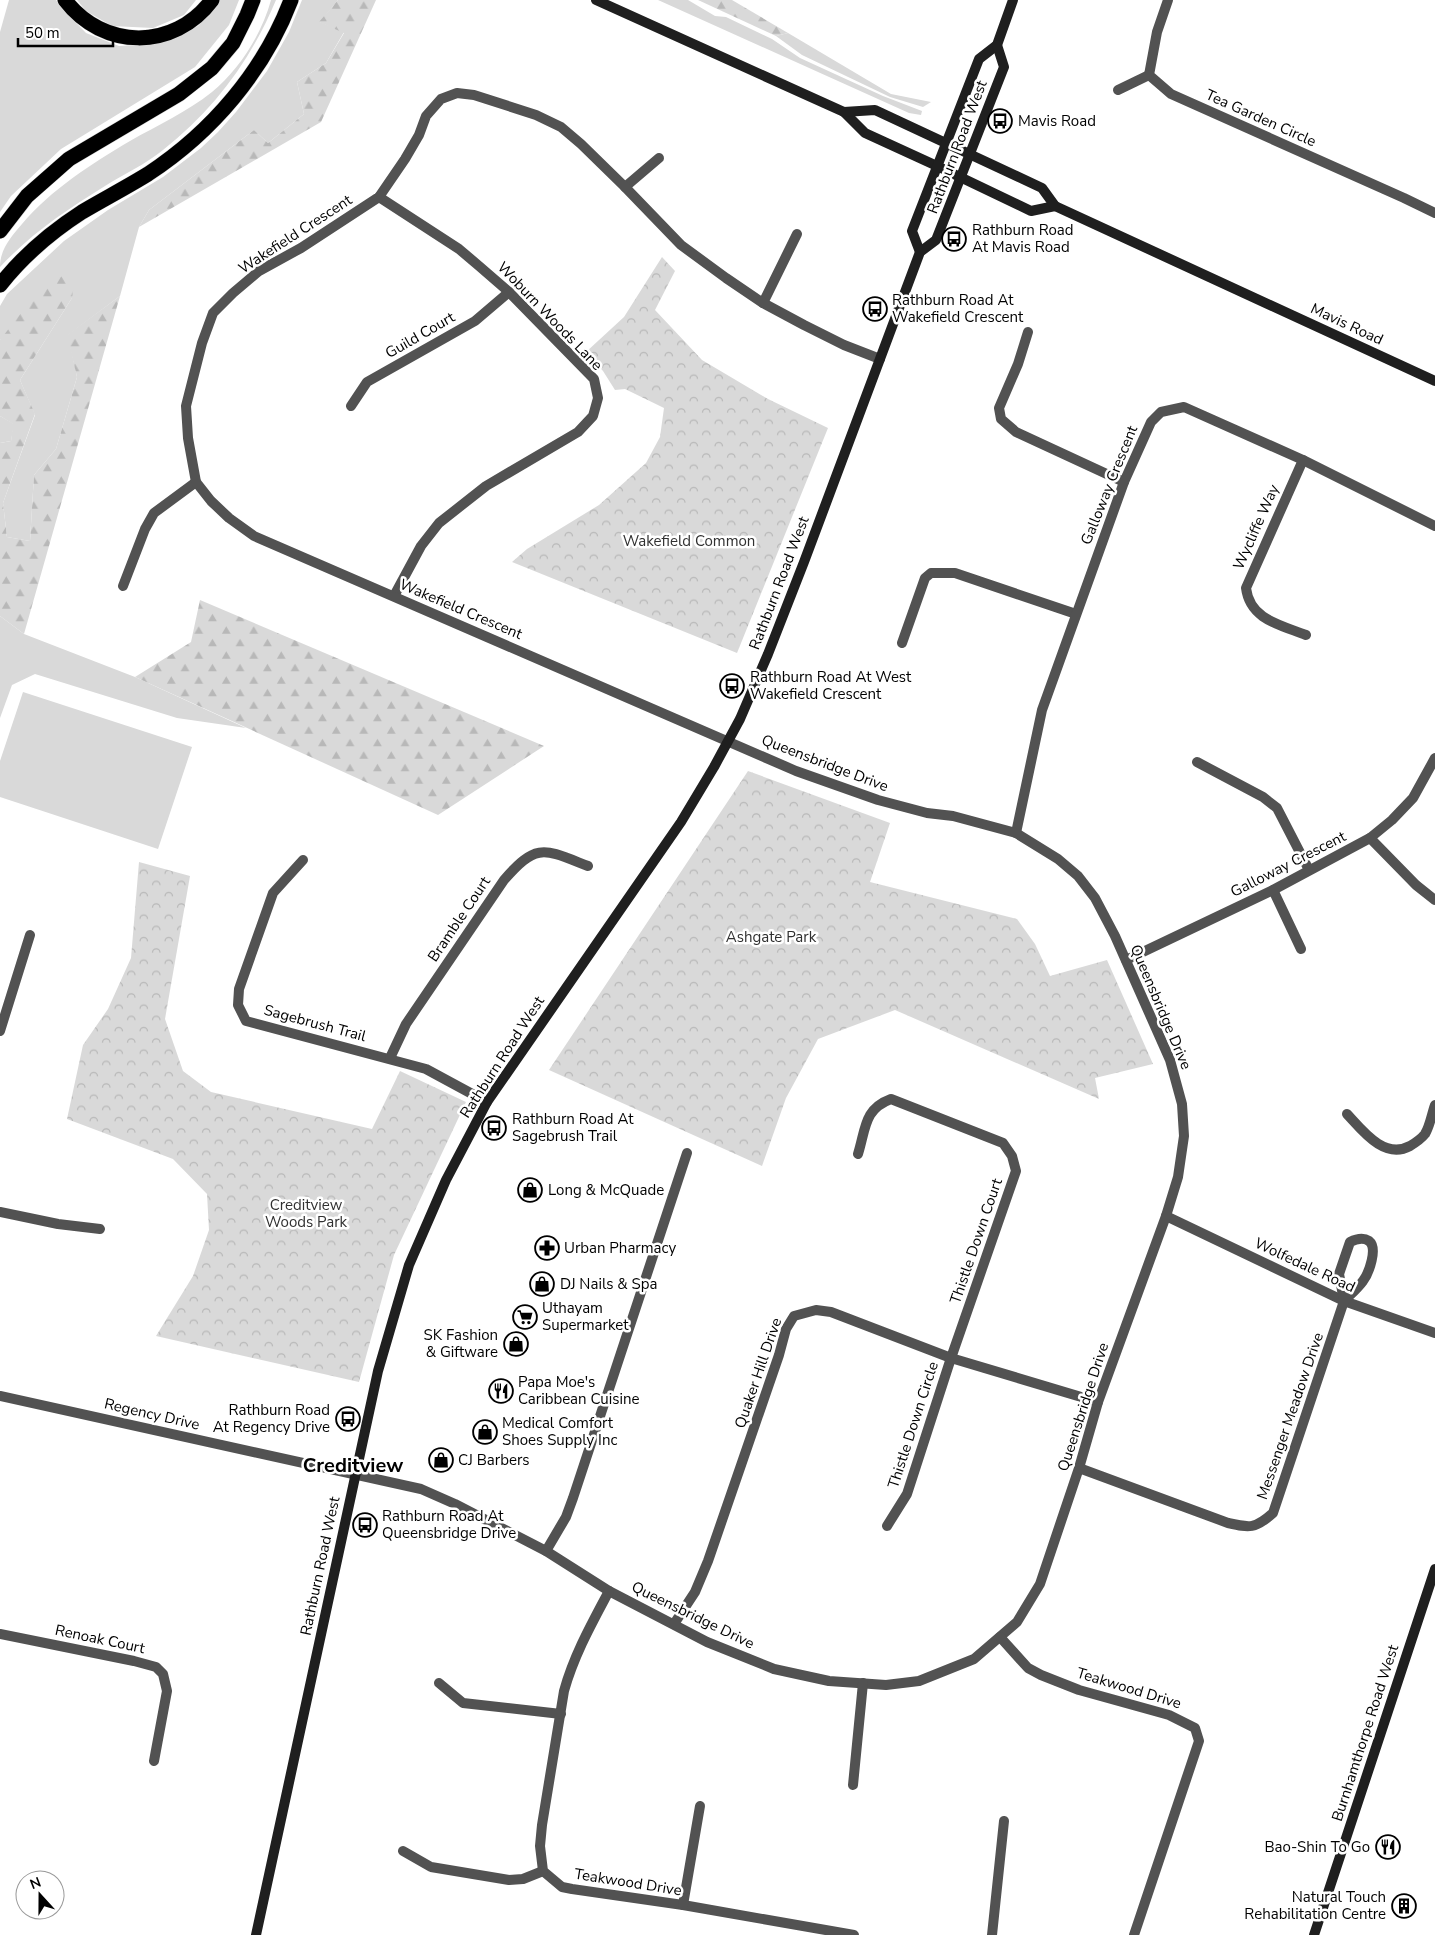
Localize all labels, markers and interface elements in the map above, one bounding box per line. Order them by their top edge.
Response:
scale bar [18,15,112,47]
text: 50 m [25,23,60,43]
street label: Rathburn Road West [922,77,992,217]
street label: Tea Garden Circle [1203,85,1319,151]
bus stop icon: Mavis Road [987,108,1013,134]
place label: Mavis Road [1018,111,1096,131]
street label: Wakefield Crescent [234,189,356,278]
place label: Rathburn Road At Mavis Road [972,220,1074,257]
bus stop icon: Rathburn Road At Mavis Road [941,226,967,252]
street label: Woburn Woods Lane [493,257,607,375]
place label: Rathburn Road At Wakefield Crescent [892,290,1024,327]
bus stop icon: Rathburn Road At Wakefield Crescent [862,296,888,322]
street label: Mavis Road [1307,298,1387,350]
street label: Guild Court [382,307,459,363]
street label: Galloway Crescent [1076,422,1142,548]
street label: Wycliffe Way [1228,481,1284,573]
street label: Rathburn Road West [744,513,814,653]
park label: Wakefield Common [623,531,755,551]
street label: Wakefield Crescent [397,574,526,644]
place label: Rathburn Road At West Wakefield Crescent [750,667,912,704]
bus stop icon: Rathburn Road At West Wakefield Crescent [719,673,745,699]
street label: Queensbridge Drive [759,730,891,796]
street label: Galloway Crescent [1227,826,1350,902]
street label: Bramble Court [423,872,495,965]
park label: Ashgate Park [726,927,817,947]
street label: Queensbridge Drive [1126,941,1196,1073]
street label: Rathburn Road West [455,992,549,1122]
street label: Sagebrush Trail [262,1000,369,1046]
place label: Rathburn Road At Sagebrush Trail [512,1109,634,1146]
bus stop icon: Rathburn Road At Sagebrush Trail [481,1115,507,1141]
street label: Thistle Down Court [945,1175,1007,1306]
shop icon: Long & McQuade [517,1177,543,1203]
place label: Long & McQuade [548,1180,664,1200]
park label: Creditview Woods Park [265,1195,348,1232]
street label: Wolfedale Road [1251,1233,1359,1297]
pharmacy icon: Urban Pharmacy [534,1235,560,1261]
place label: Urban Pharmacy [564,1238,676,1258]
shop icon: DJ Nails & Spa [529,1271,555,1297]
place label: DJ Nails & Spa [560,1274,658,1294]
place label: Uthayam Supermarket [542,1298,629,1335]
supermarket icon: Uthayam Supermarket [512,1304,538,1330]
street label: Quaker Hill Drive [730,1315,786,1431]
place label: SK Fashion & Giftware [424,1325,498,1362]
street label: Messenger Meadow Drive [1252,1330,1328,1502]
shop icon: SK Fashion & Giftware [503,1331,529,1357]
street label: Queensbridge Drive [1053,1340,1113,1474]
street label: Thistle Down Circle [883,1359,943,1491]
place label: Papa Moe's Caribbean Cuisine [518,1372,639,1409]
restaurant icon: Papa Moe's Caribbean Cuisine [488,1378,514,1404]
street label: Regency Drive [102,1393,202,1435]
place label: Rathburn Road At Regency Drive [213,1400,330,1437]
bus stop icon: Rathburn Road At Regency Drive [335,1406,361,1432]
place label: Medical Comfort Shoes Supply Inc [502,1413,617,1450]
shop icon: Medical Comfort Shoes Supply Inc [472,1419,498,1445]
shop icon: CJ Barbers [428,1447,454,1473]
place label: CJ Barbers [458,1450,529,1470]
district label: Creditview [303,1452,403,1479]
street label: Rathburn Road West [296,1494,345,1637]
place label: Rathburn Road At Queensbridge Drive [382,1506,516,1543]
bus stop icon: Rathburn Road At Queensbridge Drive [352,1512,378,1538]
street label: Queensbridge Drive [628,1577,758,1653]
street label: Renoak Court [53,1620,147,1658]
street label: Burnhamthorpe Road West [1327,1641,1403,1824]
street label: Teakwood Drive [1074,1663,1184,1713]
restaurant icon: Bao-Shin To Go [1375,1834,1401,1860]
place label: Bao-Shin To Go [1264,1837,1370,1857]
street label: Teakwood Drive [573,1864,683,1900]
north arrow [15,1870,65,1920]
text: N [27,1873,44,1894]
place label: Natural Touch Rehabilitation Centre [1244,1887,1386,1924]
building icon: Natural Touch Rehabilitation Centre [1391,1893,1417,1919]

